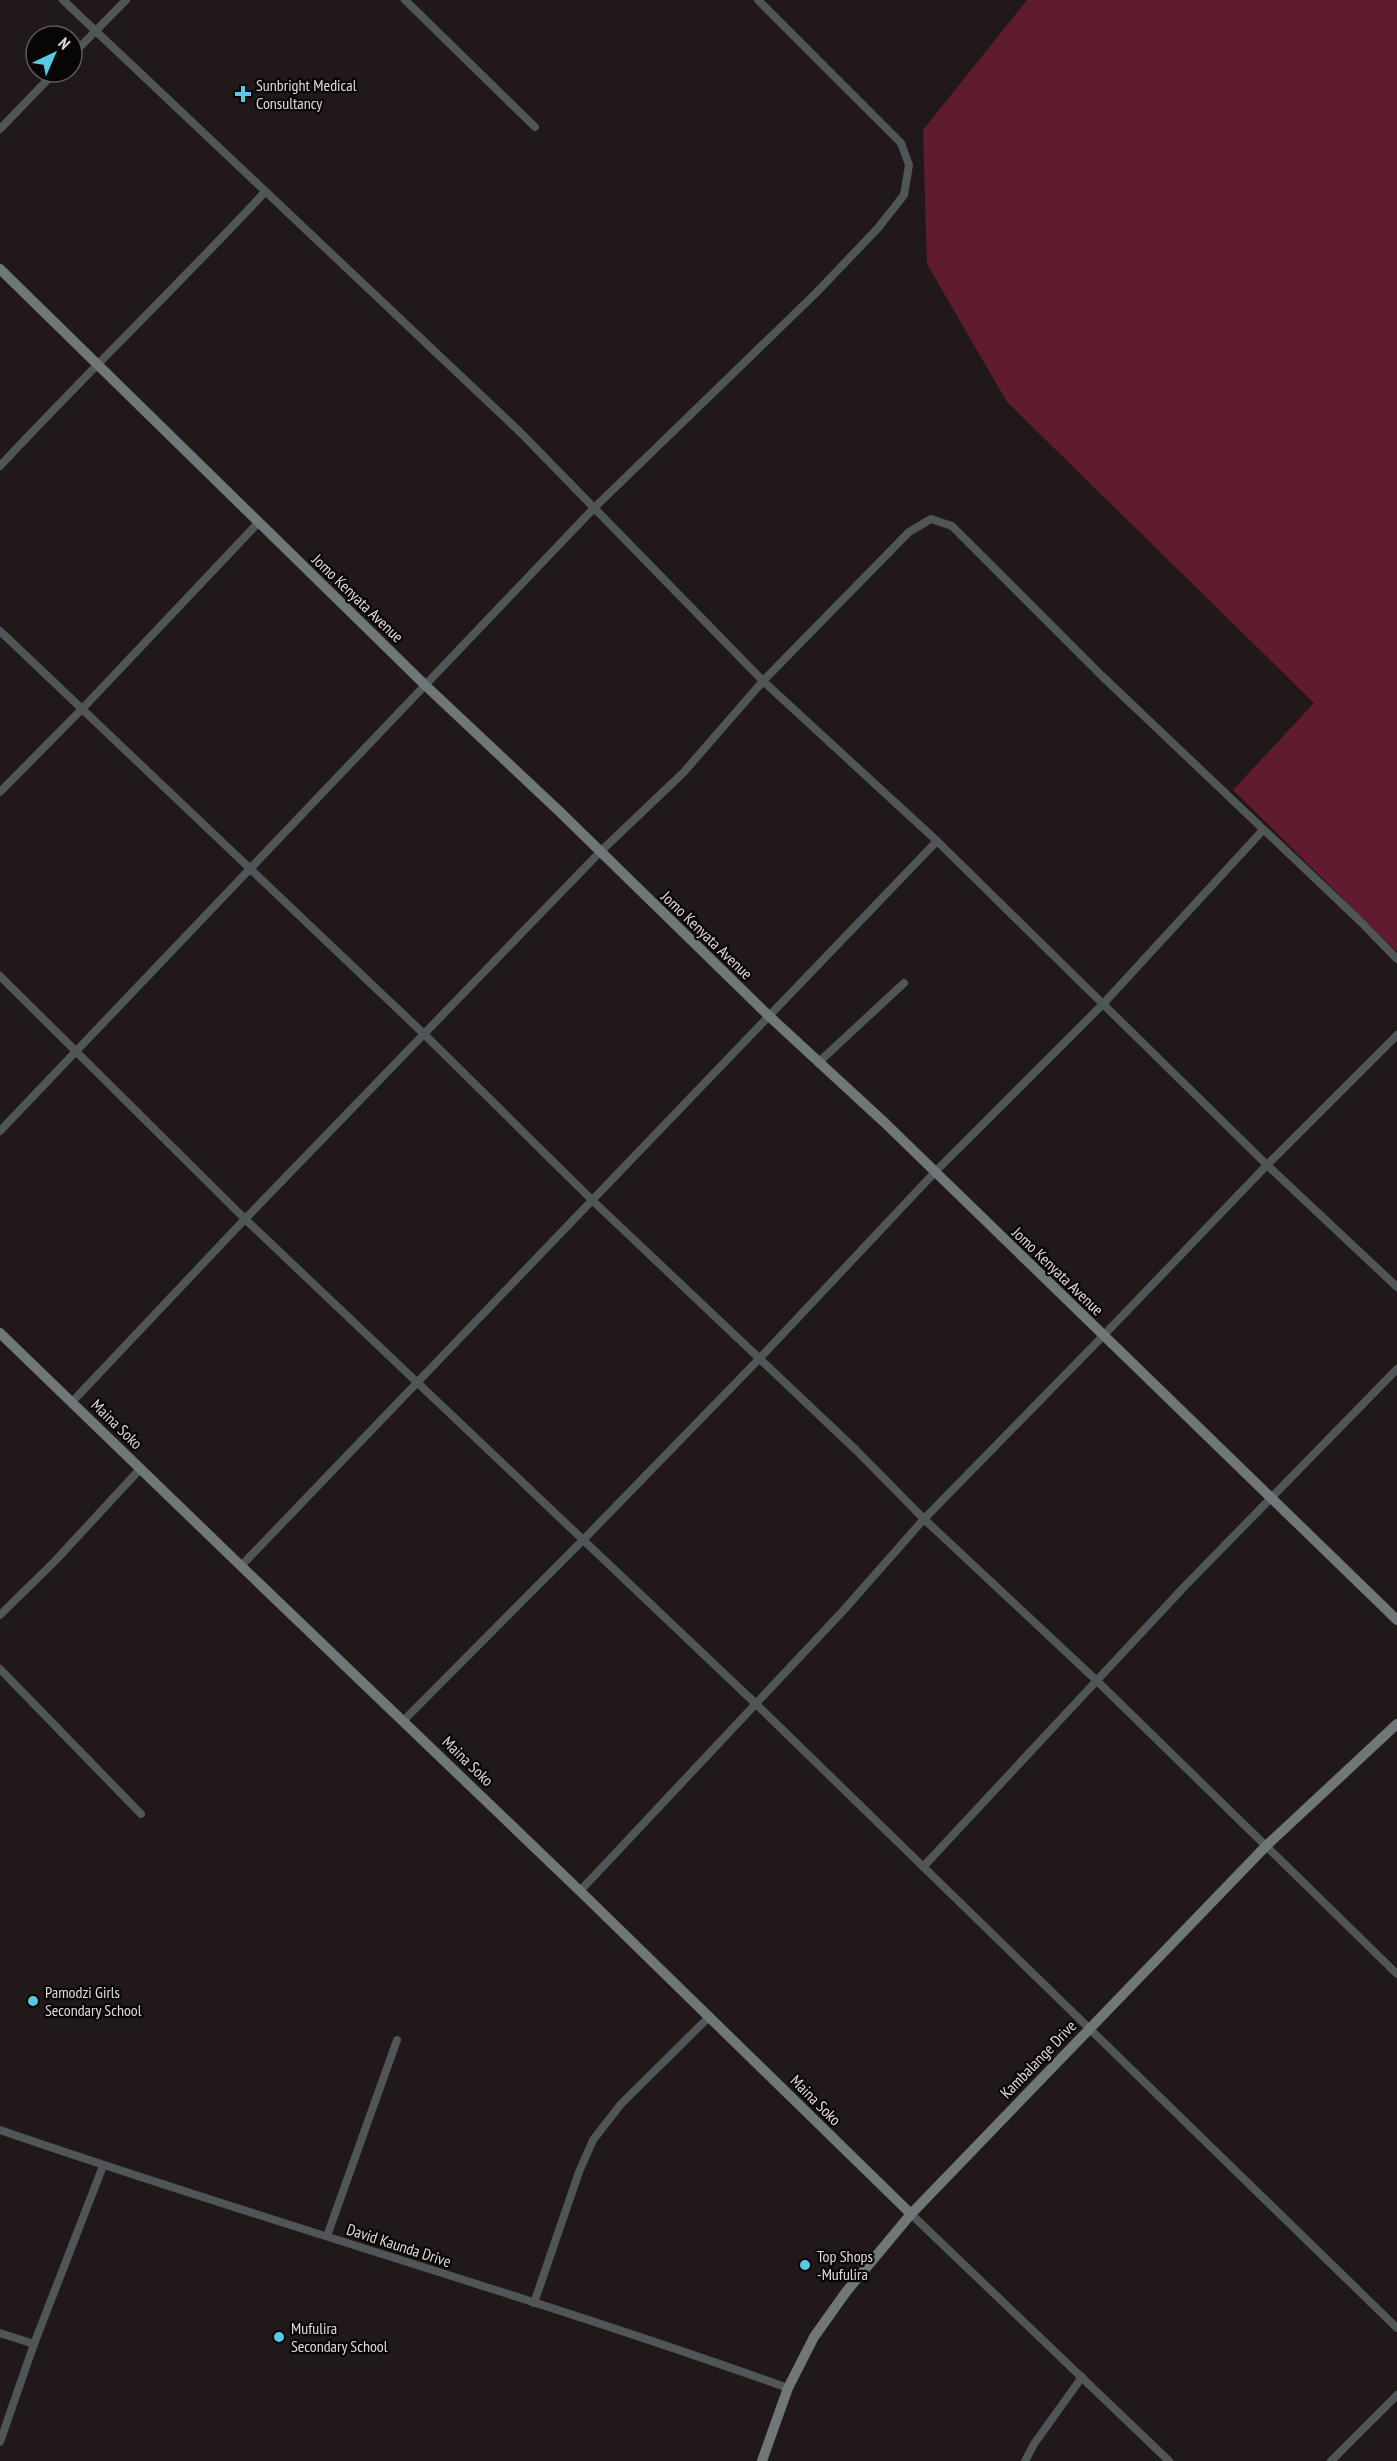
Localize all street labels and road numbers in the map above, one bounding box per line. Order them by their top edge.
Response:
street label: Jomo Kenyata Avenue [308,549,408,647]
street label: Jomo Kenyata Avenue [657,886,757,984]
street label: Jomo Kenyata Avenue [1008,1222,1108,1320]
street label: Maina Soko [87,1395,147,1453]
street label: Maina Soko [438,1732,498,1790]
street label: Kambalange Drive [996,2016,1080,2102]
street label: Maina Soko [786,2070,846,2130]
street label: David Kaunda Drive [344,2219,454,2271]

